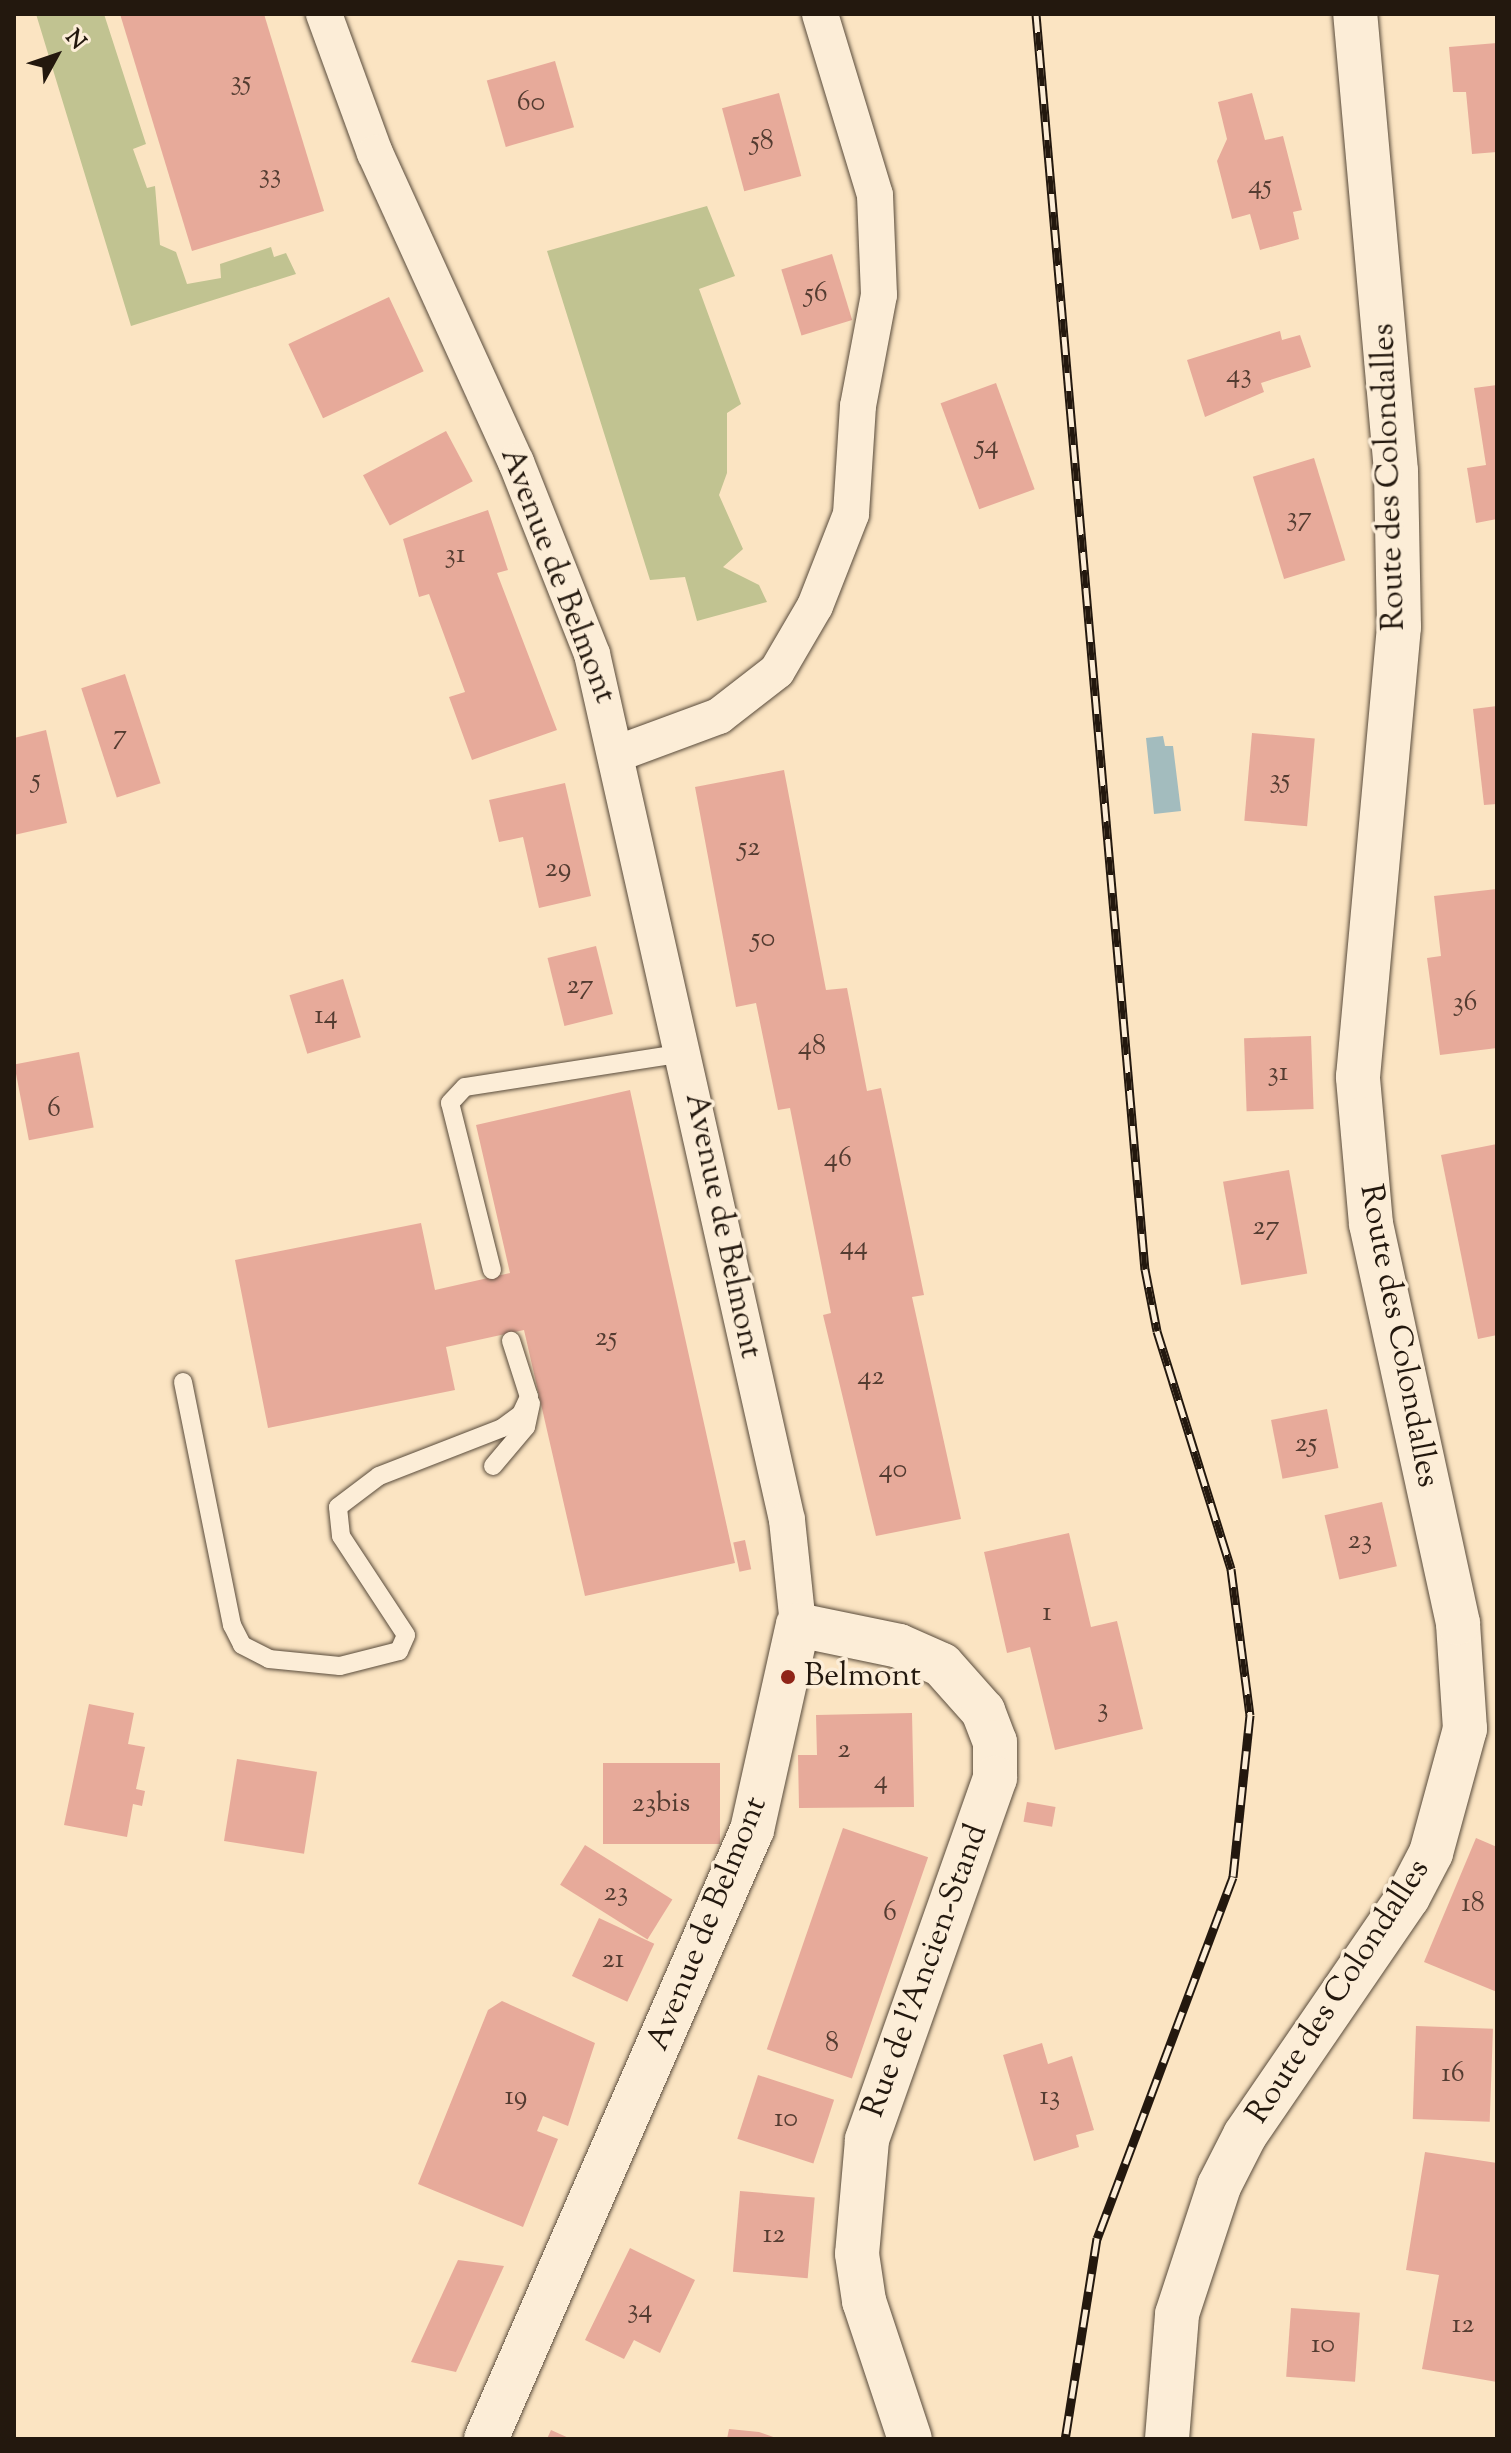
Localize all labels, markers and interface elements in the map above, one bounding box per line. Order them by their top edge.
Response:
north arrow [16,16,96,96]
text: N [56,24,92,58]
house number: 35 [231,65,251,99]
house number: 60 [517,86,545,120]
house number: 58 [750,125,774,159]
house number: 33 [259,158,281,192]
house number: 45 [1248,169,1272,203]
house number: 56 [804,277,828,311]
street label: Route des Colondalles [1365,323,1415,631]
house number: 43 [1226,358,1252,392]
house number: 54 [975,429,999,463]
street label: Avenue de Belmont [491,443,623,709]
house number: 37 [1286,501,1312,535]
house number: 31 [445,538,465,572]
house number: 7 [113,719,127,753]
house number: 5 [31,763,41,797]
house number: 35 [1270,763,1290,797]
house number: 52 [738,831,760,865]
house number: 29 [545,852,571,886]
house number: 50 [751,922,775,956]
house number: 27 [566,969,594,1003]
house number: 36 [1453,986,1477,1020]
house number: 14 [314,999,338,1033]
house number: 48 [798,1030,826,1064]
house number: 31 [1268,1056,1288,1090]
street label: Avenue de Belmont [675,1090,769,1362]
house number: 6 [47,1092,61,1126]
house number: 46 [824,1142,852,1176]
street label: Route des Colondalles [1350,1181,1446,1491]
house number: 27 [1252,1210,1280,1244]
house number: 44 [840,1230,868,1264]
house number: 25 [595,1321,617,1355]
house number: 42 [857,1360,885,1394]
house number: 25 [1295,1427,1317,1461]
house number: 40 [879,1453,907,1487]
house number: 23 [1348,1524,1372,1558]
house number: 1 [1042,1596,1052,1630]
place label: Belmont [804,1658,921,1696]
marker: Belmont [779,1668,797,1686]
house number: 3 [1097,1692,1109,1726]
house number: 2 [837,1733,851,1767]
house number: 4 [874,1764,888,1798]
house number: 23bis [632,1787,690,1821]
street label: Avenue de Belmont [640,1792,776,2056]
street label: Rue de l'Ancien-Stand [855,1819,997,2123]
street label: Route des Colondalles [1239,1853,1439,2131]
house number: 23 [604,1876,628,1910]
house number: 18 [1461,1887,1485,1921]
house number: 6 [883,1896,897,1930]
house number: 21 [602,1943,624,1977]
house number: 8 [825,2027,839,2061]
house number: 16 [1441,2057,1465,2091]
house number: 19 [505,2080,527,2114]
house number: 13 [1040,2080,1060,2114]
house number: 10 [774,2102,798,2136]
house number: 12 [763,2218,785,2252]
house number: 34 [627,2293,653,2327]
house number: 12 [1452,2308,1474,2342]
house number: 10 [1311,2328,1335,2362]

